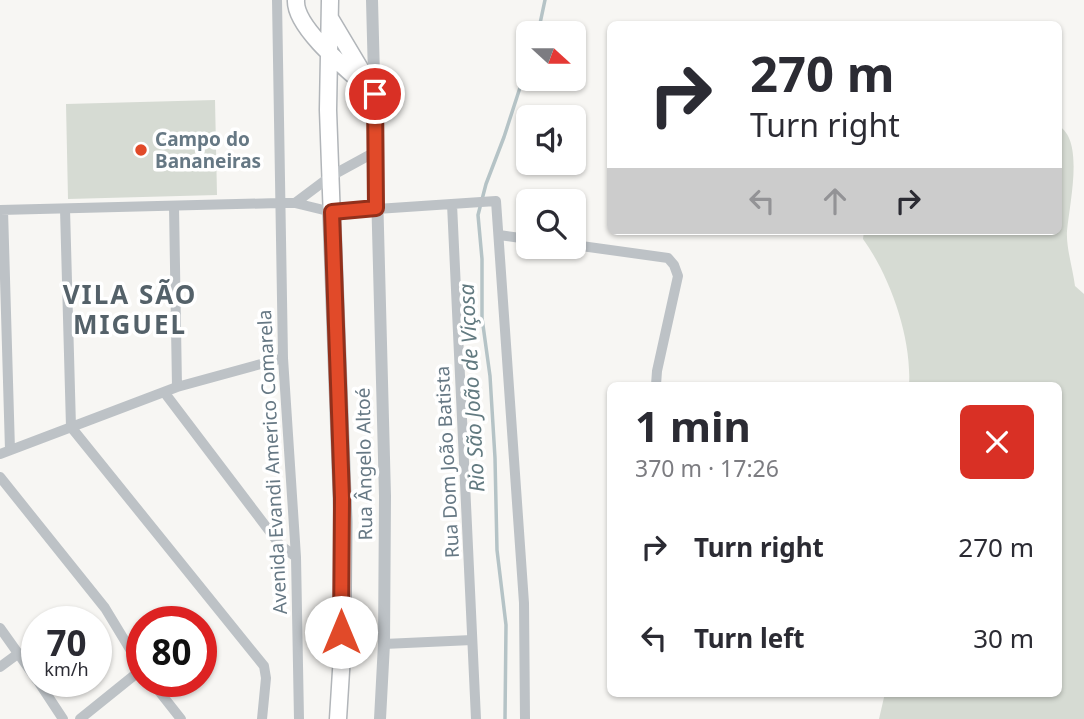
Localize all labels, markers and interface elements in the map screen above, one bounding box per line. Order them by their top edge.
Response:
north arrow [516,21,586,91]
map controls [516,21,586,259]
text: 270 m [750,40,895,106]
icon: right [635,49,726,140]
pin [345,64,405,124]
icon: arrive [356,75,394,113]
text: Turn right [750,103,900,146]
button: sound [516,105,586,175]
place label: Campo do Bananeiras [155,126,261,174]
marker: Campo do Bananeiras [133,142,149,158]
icon: left [743,182,781,220]
icon: ahead [816,182,854,220]
icon: right [889,182,927,220]
button: search [516,189,586,259]
district label: VILA SÃO MIGUEL [63,276,197,342]
water label: Rio São João de Viçosa [452,283,490,493]
street label: Avenida Evandi Americo Comarela [251,309,293,615]
street label: Rua Dom João Batista [429,365,465,559]
street label: Rua Ângelo Altoé [350,387,378,541]
text: 1 min [635,397,751,454]
button: close [960,405,1034,479]
text: 370 m · 17:26 [635,452,779,484]
icon: right [635,528,673,566]
text: Turn right [694,529,824,565]
text: 270 m [958,529,1034,565]
position arrow [304,595,378,669]
speed limit sign: 80 [126,606,217,697]
text: 70 [46,619,87,666]
icon: left [635,619,673,657]
text: Turn left [694,620,805,656]
text: 30 m [973,620,1034,656]
text: km/h [44,657,89,681]

